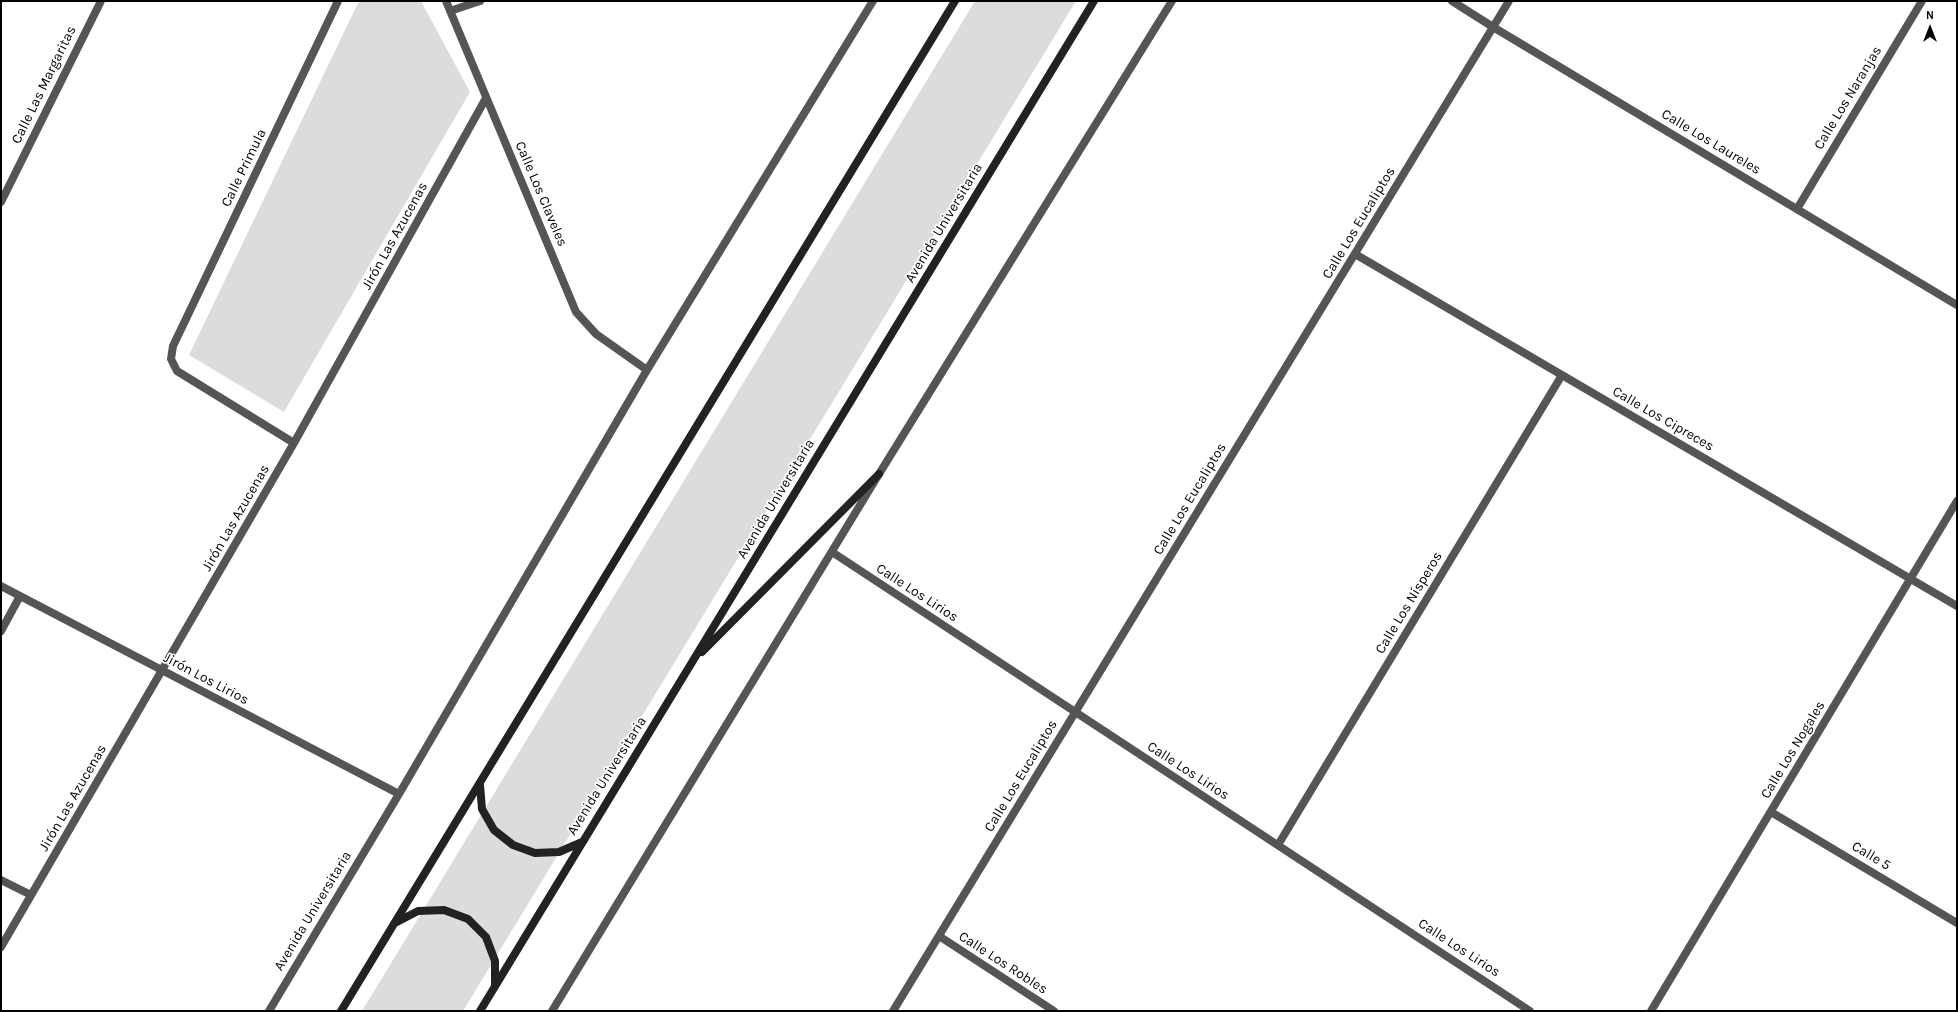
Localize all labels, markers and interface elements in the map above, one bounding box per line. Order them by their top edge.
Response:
north arrow [1910,8,1950,48]
text: N [1926,9,1934,22]
street label: Calle Las Margaritas [8,23,80,147]
street label: Calle Los Naranjas [1811,43,1885,153]
street label: Calle Los Laureles [1658,106,1764,178]
street label: Calle Primula [218,126,270,210]
street label: Calle Los Claveles [511,139,571,249]
street label: Avenida Universitaria [902,160,986,286]
street label: Calle Los Eucaliptos [1319,164,1399,282]
street label: Jirón Las Azucenas [358,179,432,293]
street label: Calle Los Cipreces [1609,383,1717,455]
street label: Avenida Universitaria [734,436,818,562]
street label: Calle Los Eucaliptos [1150,440,1230,558]
street label: Jirón Las Azucenas [199,462,273,574]
street label: Calle Los Nísperos [1372,549,1446,657]
street label: Calle Los Lirios [873,560,961,626]
street label: Jirón Los Lirios [160,649,252,709]
street label: Calle Los Nogales [1757,698,1829,802]
street label: Avenida Universitaria [564,714,650,838]
street label: Calle Los Eucaliptos [981,717,1061,835]
street label: Calle Los Lirios [1144,738,1232,804]
street label: Jirón Las Azucenas [36,742,110,854]
street label: Calle 5 [1848,838,1894,874]
street label: Avenida Universitaria [271,848,355,974]
street label: Calle Los Lirios [1415,915,1503,981]
street label: Calle Los Robles [955,928,1051,998]

